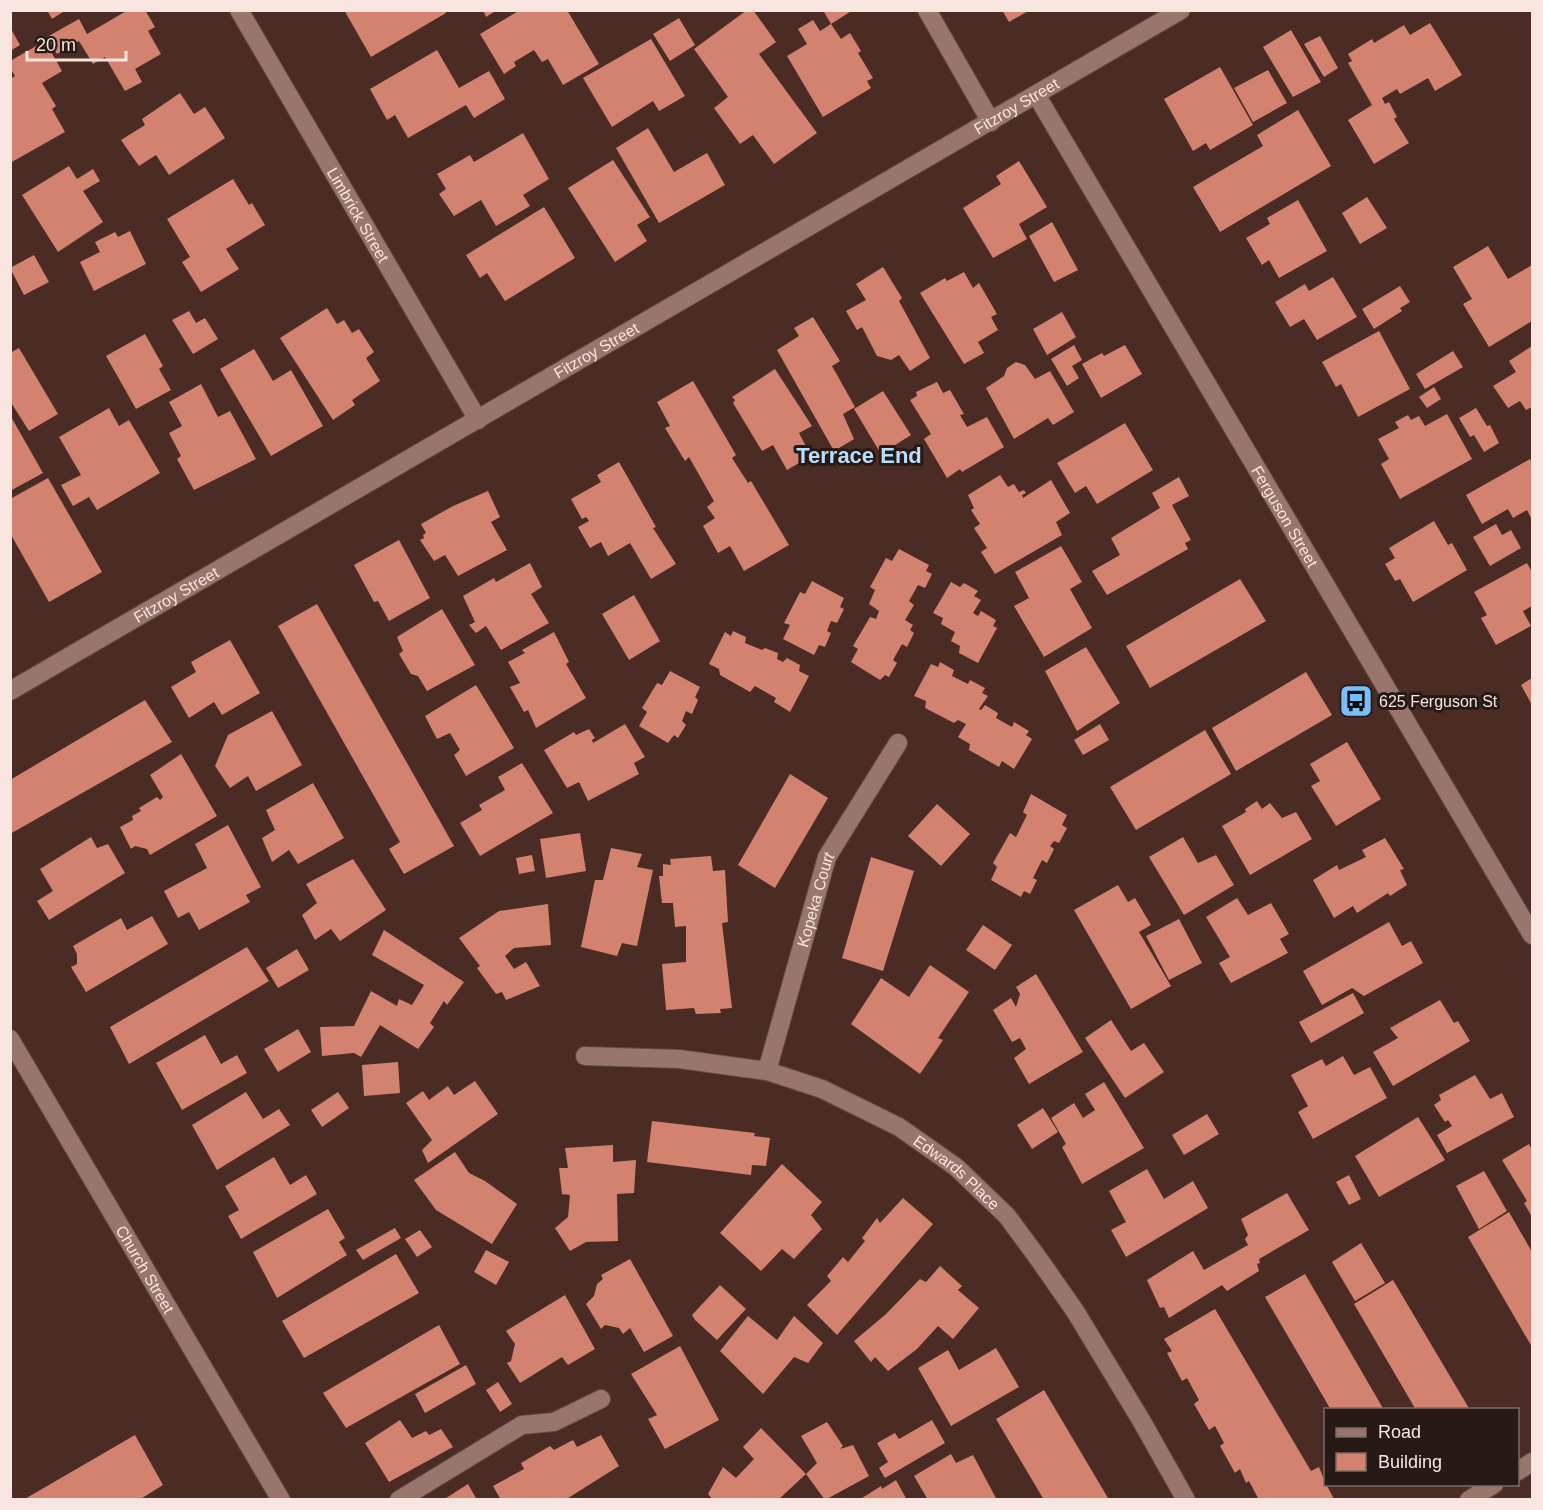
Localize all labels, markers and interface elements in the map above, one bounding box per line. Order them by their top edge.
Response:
scale bar [27,24,126,62]
text: 20 m [36,35,76,55]
street label: Fitzroy Street [971,75,1062,138]
street label: Limbrick Street [324,165,392,266]
street label: Fitzroy Street [551,319,642,382]
district label: Terrace End [796,443,922,468]
street label: Ferguson Street [1248,463,1321,571]
street label: Fitzroy Street [131,563,222,626]
bus stop icon: 625 Ferguson St [1338,683,1374,719]
place label: 625 Ferguson St [1379,693,1498,710]
street label: Kopeka Court [794,848,837,949]
street label: Edwards Place [910,1132,1003,1213]
street label: Church Street [113,1223,178,1317]
legend [1324,1408,1519,1486]
text: Road [1378,1422,1421,1442]
text: Building [1378,1452,1442,1472]

